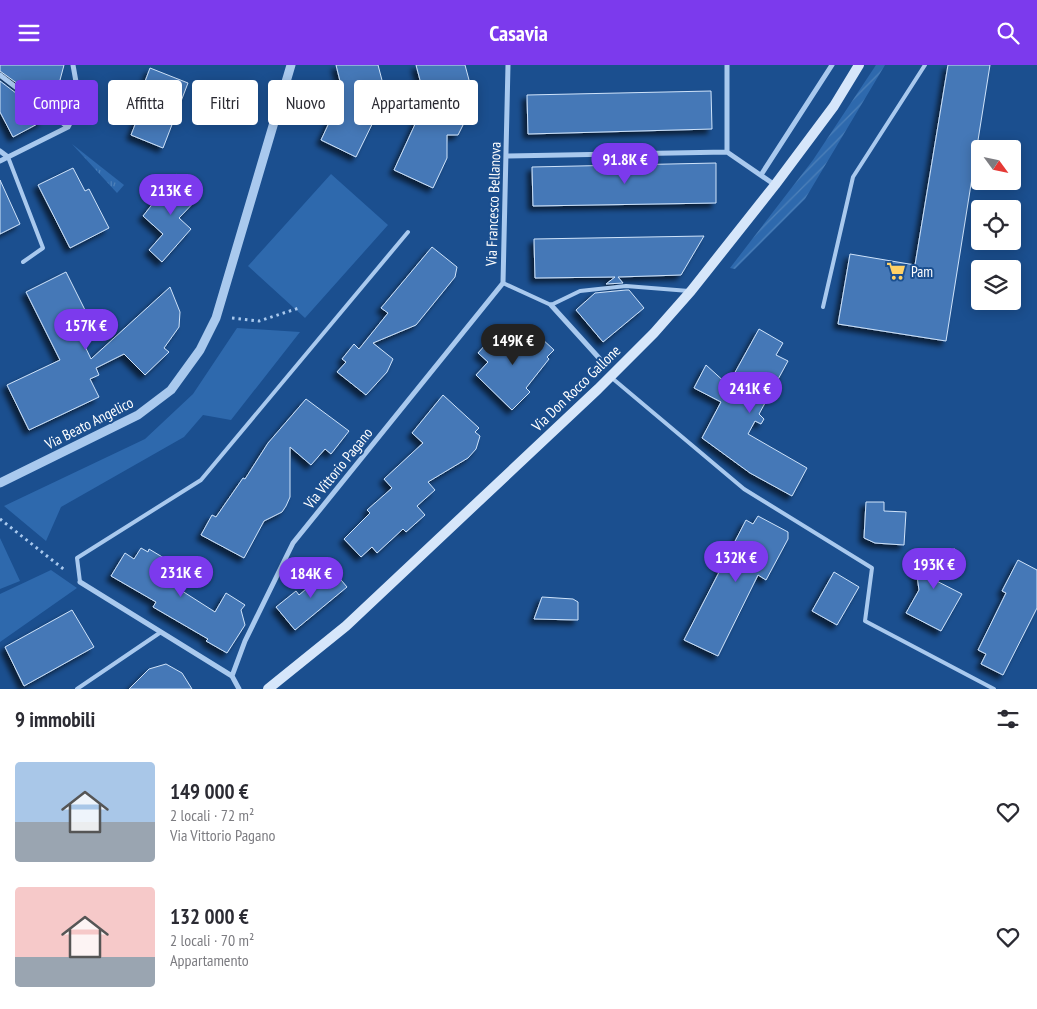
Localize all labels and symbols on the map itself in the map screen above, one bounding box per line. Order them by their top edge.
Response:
north arrow [971,140,1021,190]
street label: Via Francesco Bellanova [481,142,505,267]
pin: 91.8K € [579,143,671,185]
pin: 213K € [130,173,212,216]
supermarket icon: Pam [885,260,907,282]
place label: Pam [911,262,933,281]
pin: 157K € [45,309,127,351]
pin: 149K € [472,323,554,366]
street label: Via Don Rocco Gallone [527,341,624,436]
pin: 241K € [709,371,791,414]
street label: Via Beato Angelico [41,393,136,454]
street label: Via Vittorio Pagano [299,424,376,513]
pin: 132K € [695,541,777,583]
pin: 193K € [893,547,975,590]
pin: 231K € [140,555,222,598]
pin: 184K € [270,557,352,599]

